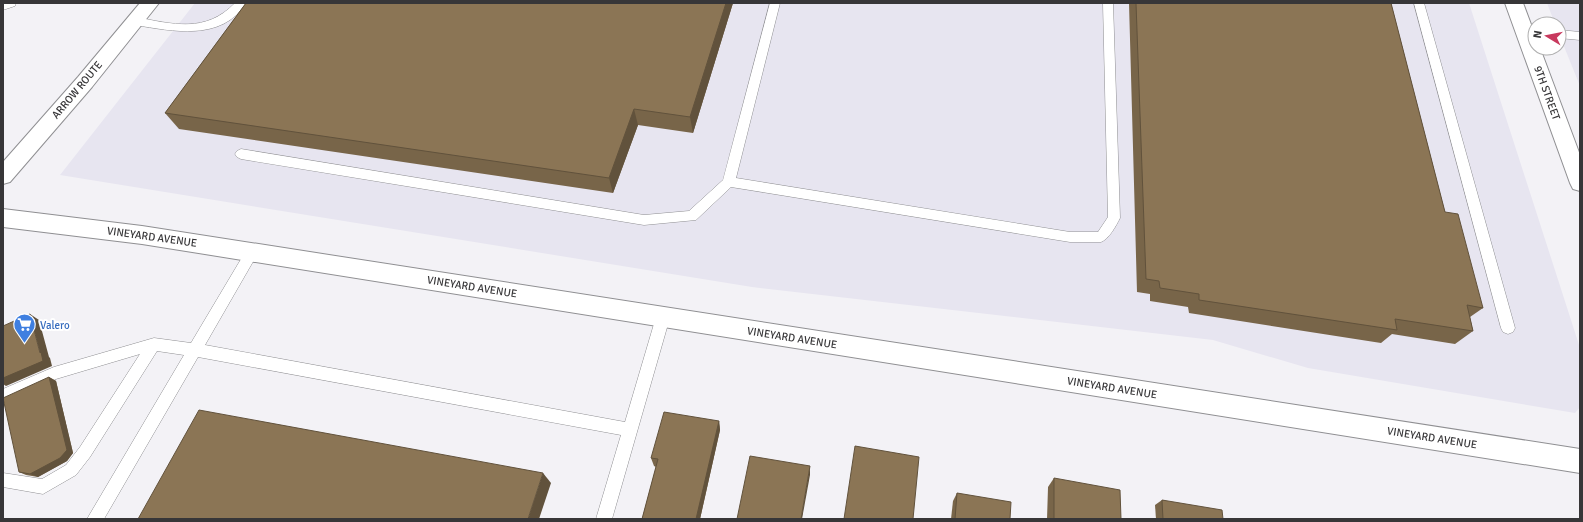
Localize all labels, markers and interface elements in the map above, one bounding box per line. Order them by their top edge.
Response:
north arrow [1527,16,1567,56]
text: N [1531,29,1545,39]
street label: ARROW ROUTE [49,58,105,122]
street label: 9TH STREET [1531,64,1563,123]
street label: VINEYARD AVENUE [106,224,198,250]
street label: VINEYARD AVENUE [426,273,518,301]
supermarket icon: Valero [11,312,37,345]
place label: Valero [40,319,70,332]
street label: VINEYARD AVENUE [746,324,838,352]
street label: VINEYARD AVENUE [1066,374,1158,402]
street label: VINEYARD AVENUE [1386,424,1478,452]

